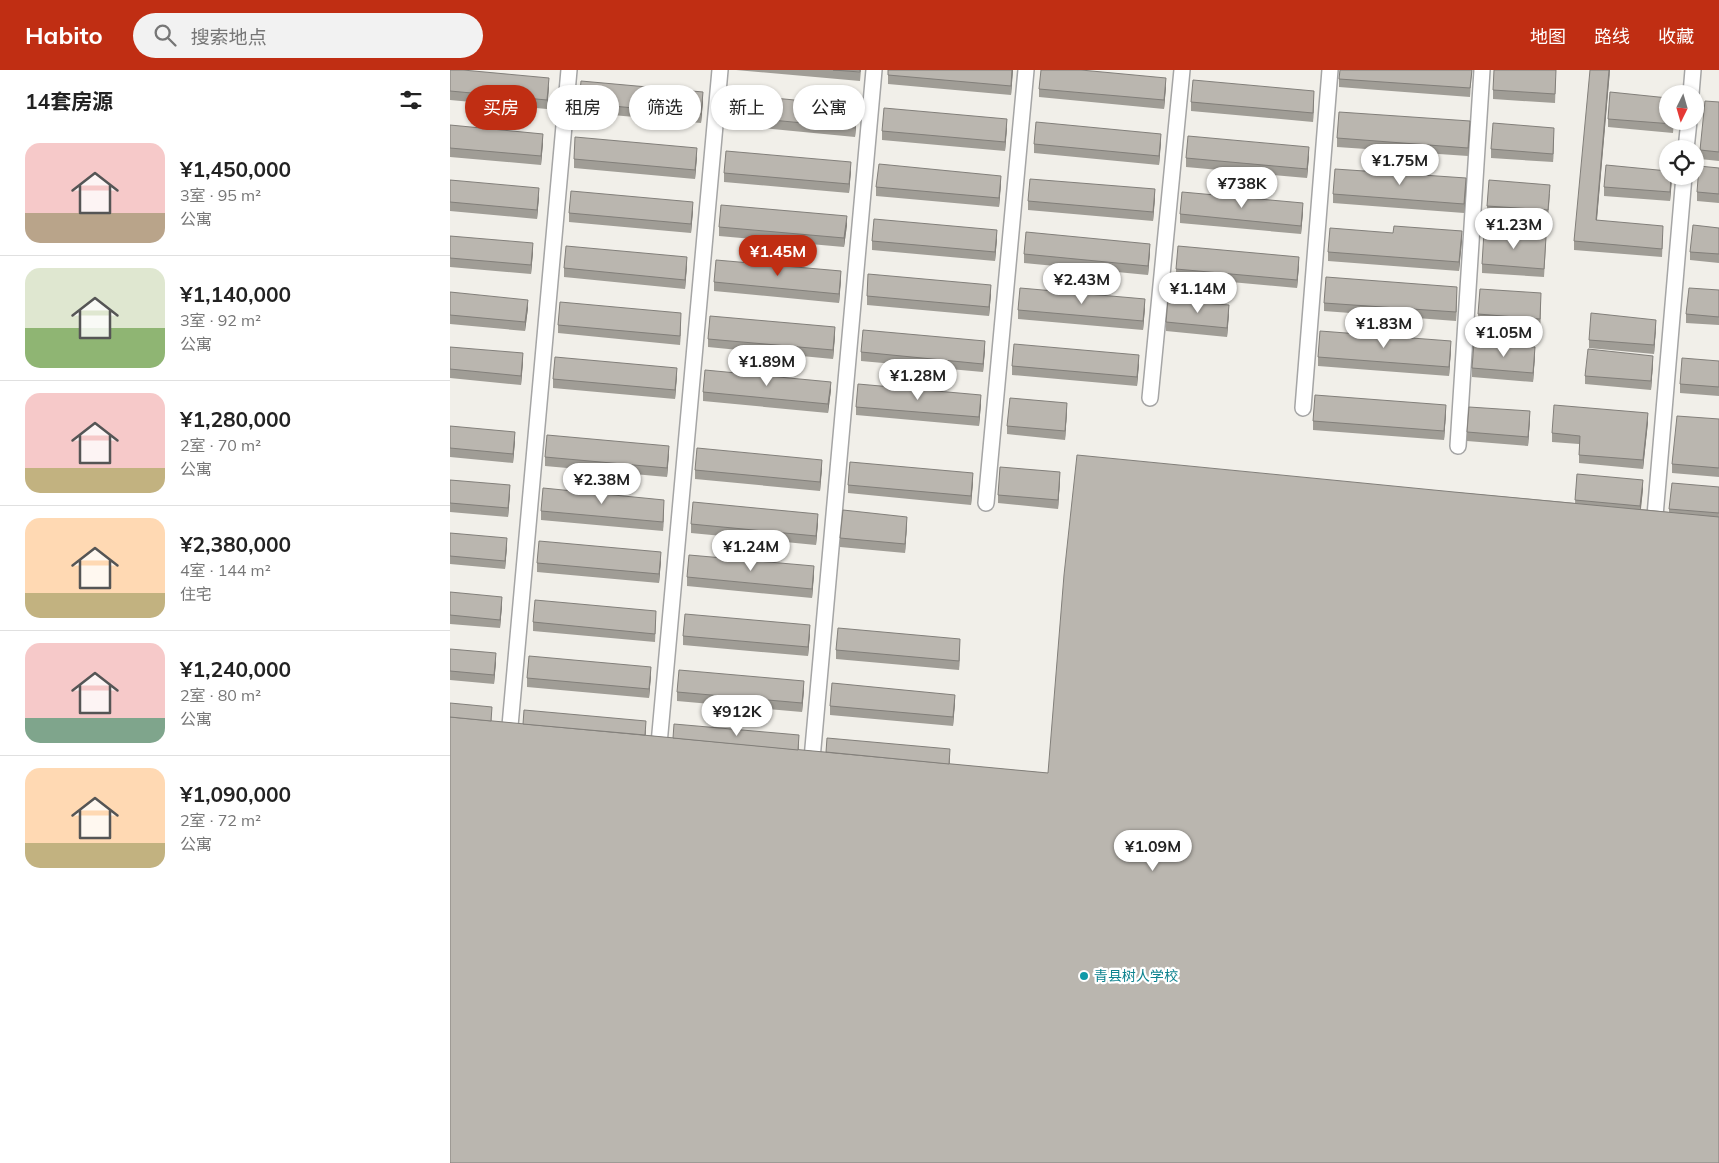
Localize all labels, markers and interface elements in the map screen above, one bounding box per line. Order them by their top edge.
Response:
search box [133,13,483,58]
text: Habito [25,20,103,50]
icon: search [151,21,179,49]
text: 搜索地点 [191,25,267,49]
text: 地图 [1530,25,1566,48]
text: 路线 [1594,25,1630,48]
text: 收藏 [1658,25,1694,48]
chip: 买房 [465,85,537,130]
chip: 租房 [547,85,619,130]
chip: 筛选 [629,85,701,130]
chip: 新上 [711,85,783,130]
chip: 公寓 [793,85,865,130]
north arrow [1659,85,1704,130]
map controls [1659,85,1704,185]
icon: filters [397,86,425,114]
text: 14套房源 [25,88,113,114]
button: locate [1659,140,1704,185]
pin: ¥1.75M [1359,144,1441,186]
text: ¥1.75M [1372,150,1428,170]
text: ¥1,450,000 [180,156,291,182]
icon: home [65,163,125,223]
pin: ¥738K [1207,166,1277,209]
text: ¥738K [1217,173,1267,193]
text: 3室 · 95 m² [180,185,261,205]
pin: ¥1.23M [1473,208,1555,250]
text: 公寓 [180,209,212,229]
text: ¥1.23M [1486,214,1542,234]
pin: ¥1.45M [737,234,819,277]
text: ¥1.45M [750,241,806,261]
pin: ¥2.43M [1041,262,1123,305]
text: ¥2.43M [1054,269,1110,289]
pin: ¥1.14M [1157,272,1239,314]
text: ¥1.14M [1170,278,1226,298]
text: ¥1,140,000 [180,281,291,307]
icon: home [65,288,125,348]
pin: ¥1.83M [1343,306,1425,349]
text: 3室 · 92 m² [180,310,261,330]
text: ¥1.83M [1356,313,1412,333]
pin: ¥1.05M [1463,316,1545,358]
text: ¥1.05M [1476,322,1532,342]
text: 公寓 [180,334,212,354]
pin: ¥1.89M [726,344,808,387]
text: ¥1.89M [739,351,795,371]
pin: ¥1.28M [877,358,959,401]
text: ¥1.28M [890,365,946,385]
text: ¥1,280,000 [180,406,291,432]
icon: home [65,413,125,473]
text: 2室 · 70 m² [180,435,261,455]
text: 公寓 [180,459,212,479]
pin: ¥2.38M [561,462,643,505]
text: ¥2.38M [574,469,630,489]
pin: ¥1.24M [710,530,792,572]
text: ¥2,380,000 [180,531,291,557]
text: ¥1.24M [723,536,779,556]
icon: home [65,538,125,598]
text: 4室 · 144 m² [180,560,271,580]
text: 住宅 [180,584,212,604]
text: ¥1,240,000 [180,656,291,682]
icon: home [65,663,125,723]
text: 2室 · 80 m² [180,685,261,705]
pin: ¥912K [702,694,772,737]
text: ¥912K [712,701,762,721]
text: 公寓 [180,709,212,729]
text: ¥1,090,000 [180,781,291,807]
icon: home [65,788,125,848]
text: 2室 · 72 m² [180,810,261,830]
pin: ¥1.09M [1112,830,1194,872]
text: 公寓 [180,834,212,854]
text: ¥1.09M [1125,836,1181,856]
place label: 青县树人学校 [1094,967,1178,985]
marker: 青县树人学校 [1078,970,1090,982]

